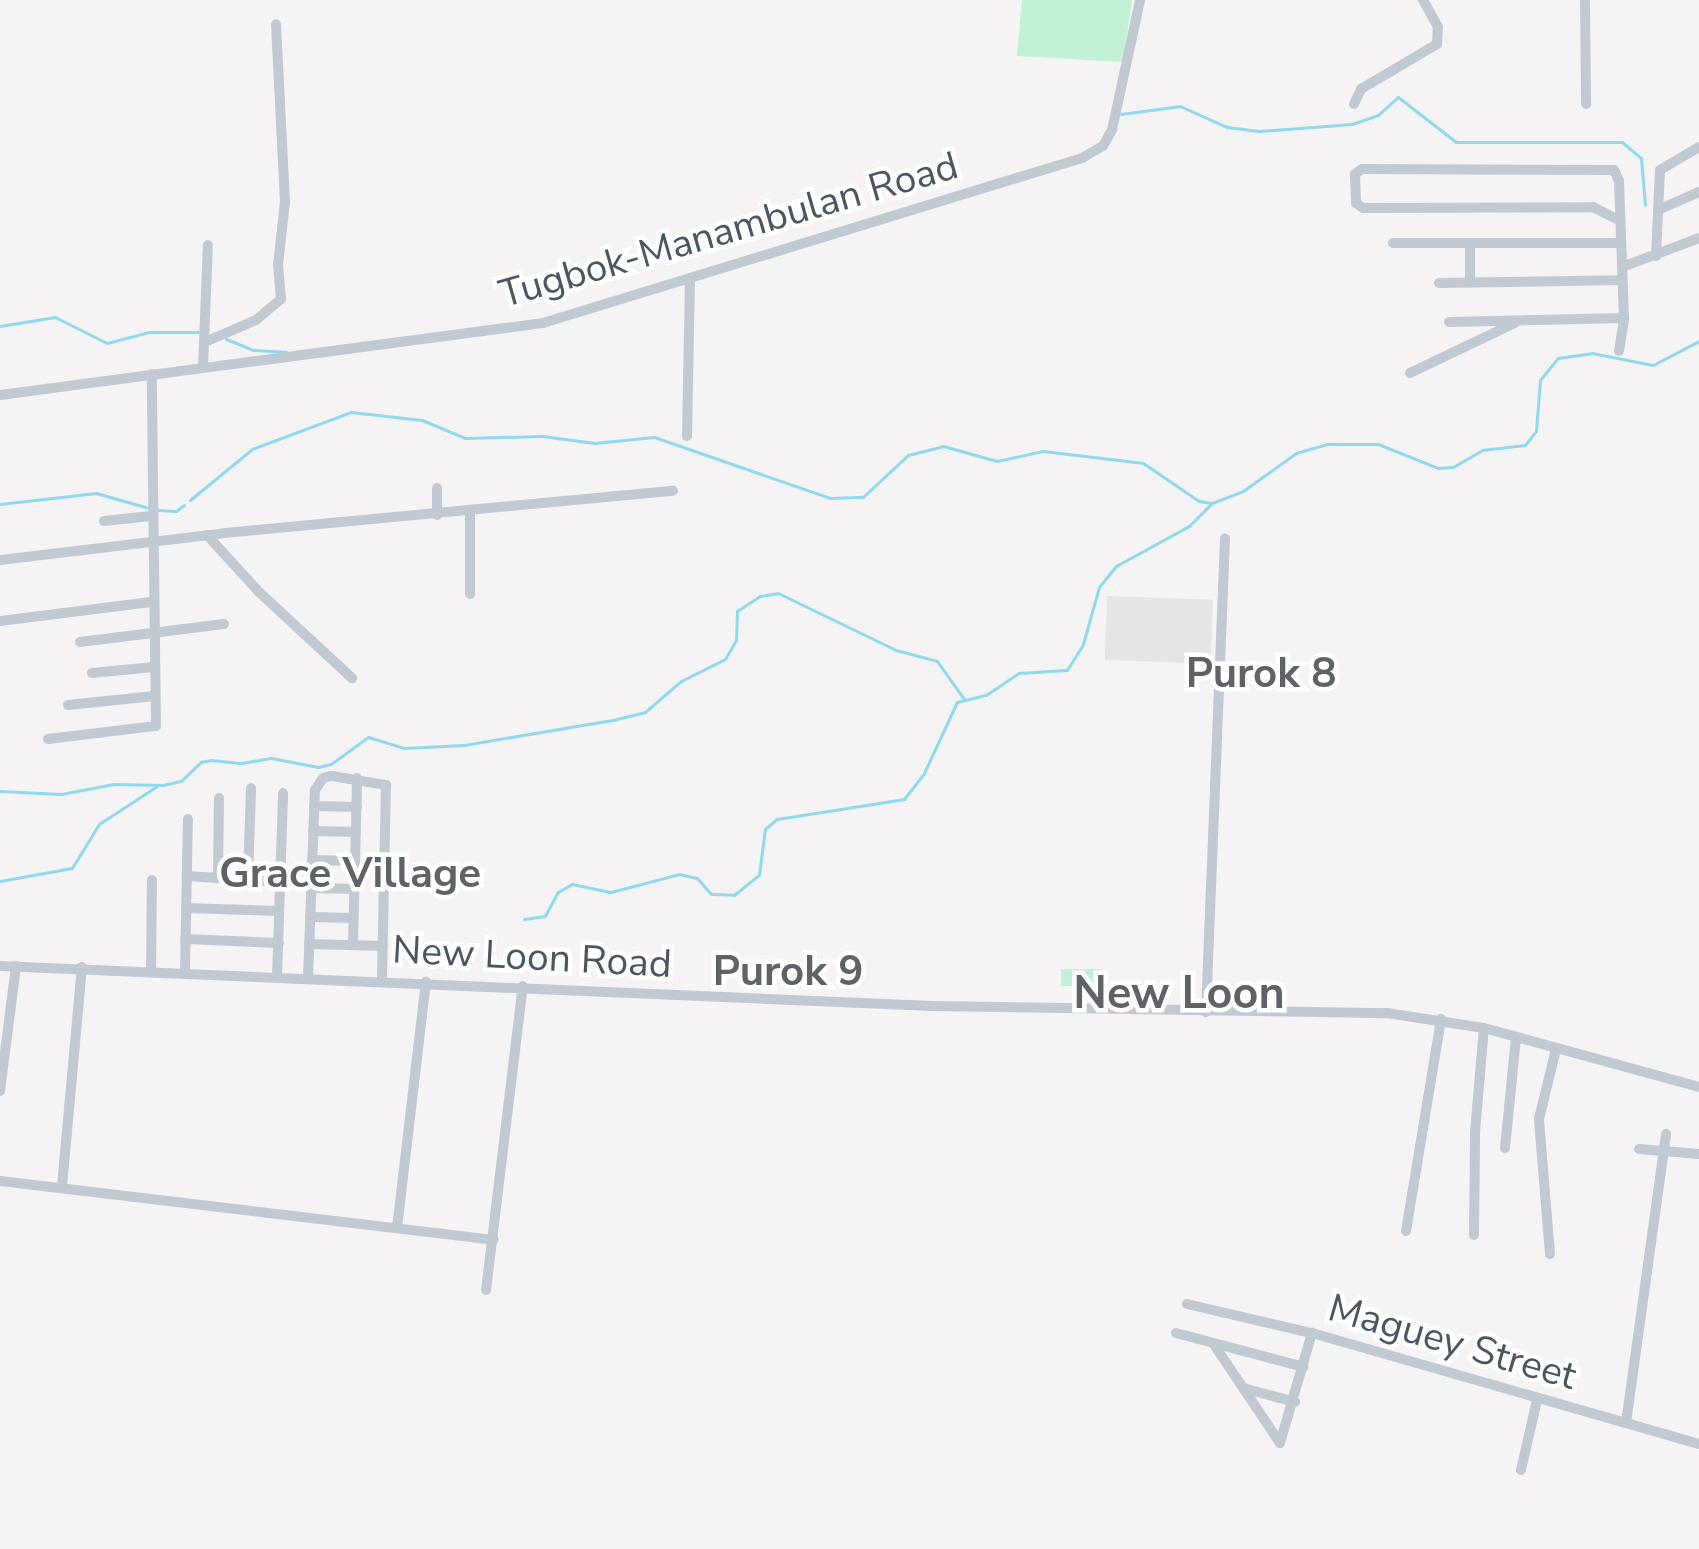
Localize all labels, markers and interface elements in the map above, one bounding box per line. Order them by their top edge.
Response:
street label: Tugbok-Manambulan Road [494,143,964,319]
district label: Purok 8 [1186,649,1336,699]
district label: Grace Village [219,849,481,899]
street label: New Loon Road [391,927,673,989]
district label: Purok 9 [713,947,863,997]
district label: New Loon [1073,967,1285,1021]
street label: Maguey Street [1323,1285,1581,1401]

